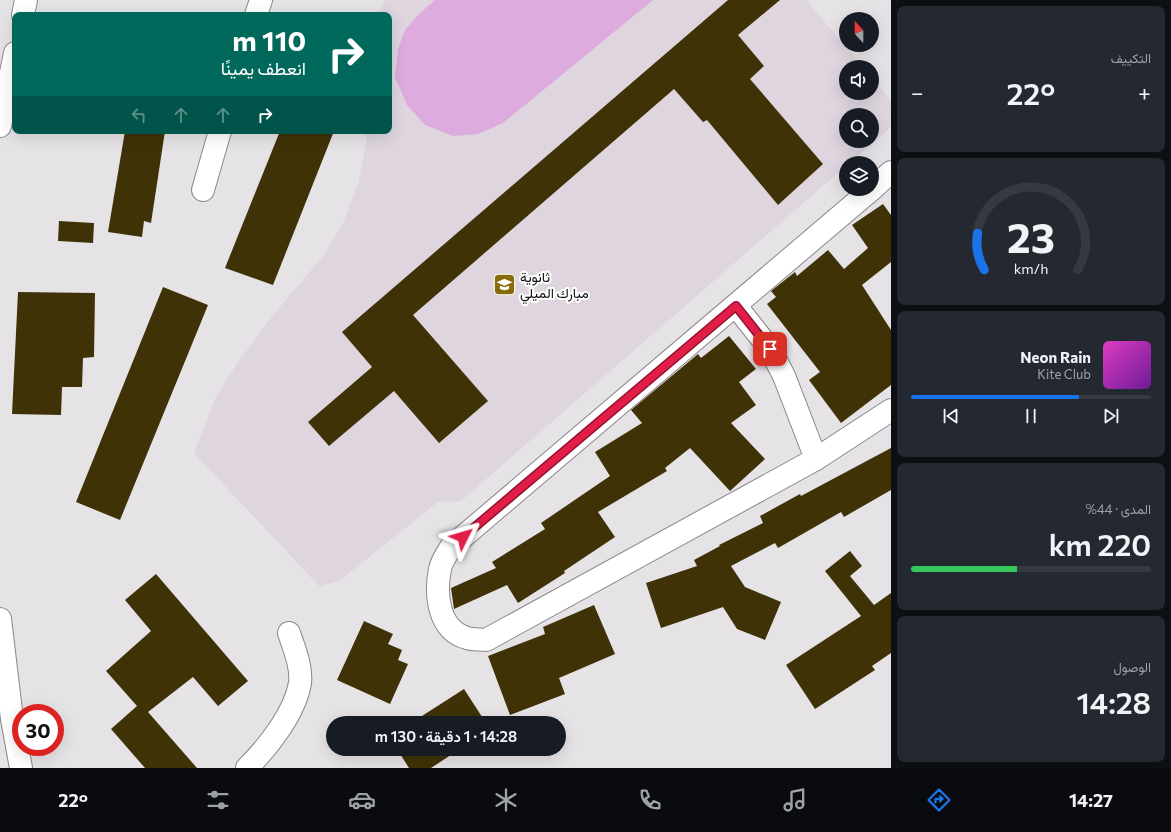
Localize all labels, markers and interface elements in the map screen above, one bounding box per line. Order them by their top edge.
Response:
north arrow [839,12,879,52]
map controls [839,12,879,196]
text: 110 m [232,23,306,57]
icon: right [320,28,372,80]
text: التكييف [1111,50,1151,66]
text: انعطف يمينًا [221,57,306,79]
button: sound [839,60,879,100]
text: 22° [1006,74,1055,111]
text: − [911,79,924,106]
text: + [1138,79,1151,106]
icon: left [128,104,150,126]
icon: ahead [170,104,192,126]
icon: ahead [212,104,234,126]
icon: right [254,104,276,126]
button: search [839,108,879,148]
button: layers [839,156,879,196]
text: 23 [1007,210,1055,261]
text: km/h [1014,258,1048,276]
place label: ثانوية مبارك الميلي [520,268,589,305]
school or university icon: ثانوية مبارك الميلي [491,272,517,298]
pin [753,332,787,366]
icon: arrive [759,338,781,360]
text: Neon Rain [1020,348,1091,366]
text: Kite Club [1037,366,1091,382]
icon: previous [940,405,962,427]
icon: pause [1020,405,1042,427]
icon: next [1100,405,1122,427]
text: المدى · 44% [1086,501,1151,517]
position arrow [442,516,484,558]
text: 220 km [1049,525,1151,562]
text: الوصول [1113,659,1151,675]
text: 14:28 [1077,683,1151,720]
speed limit sign: 30 [12,704,64,756]
text: 14:28 · 1 دقيقة · 130 m [375,727,517,745]
icon: filters [204,786,232,814]
icon: car [348,786,376,814]
icon: climate [492,786,520,814]
icon: phone [636,786,664,814]
icon: music [781,786,809,814]
icon: directions [925,786,953,814]
text: 22° [58,789,88,811]
text: 14:27 [1069,789,1113,811]

